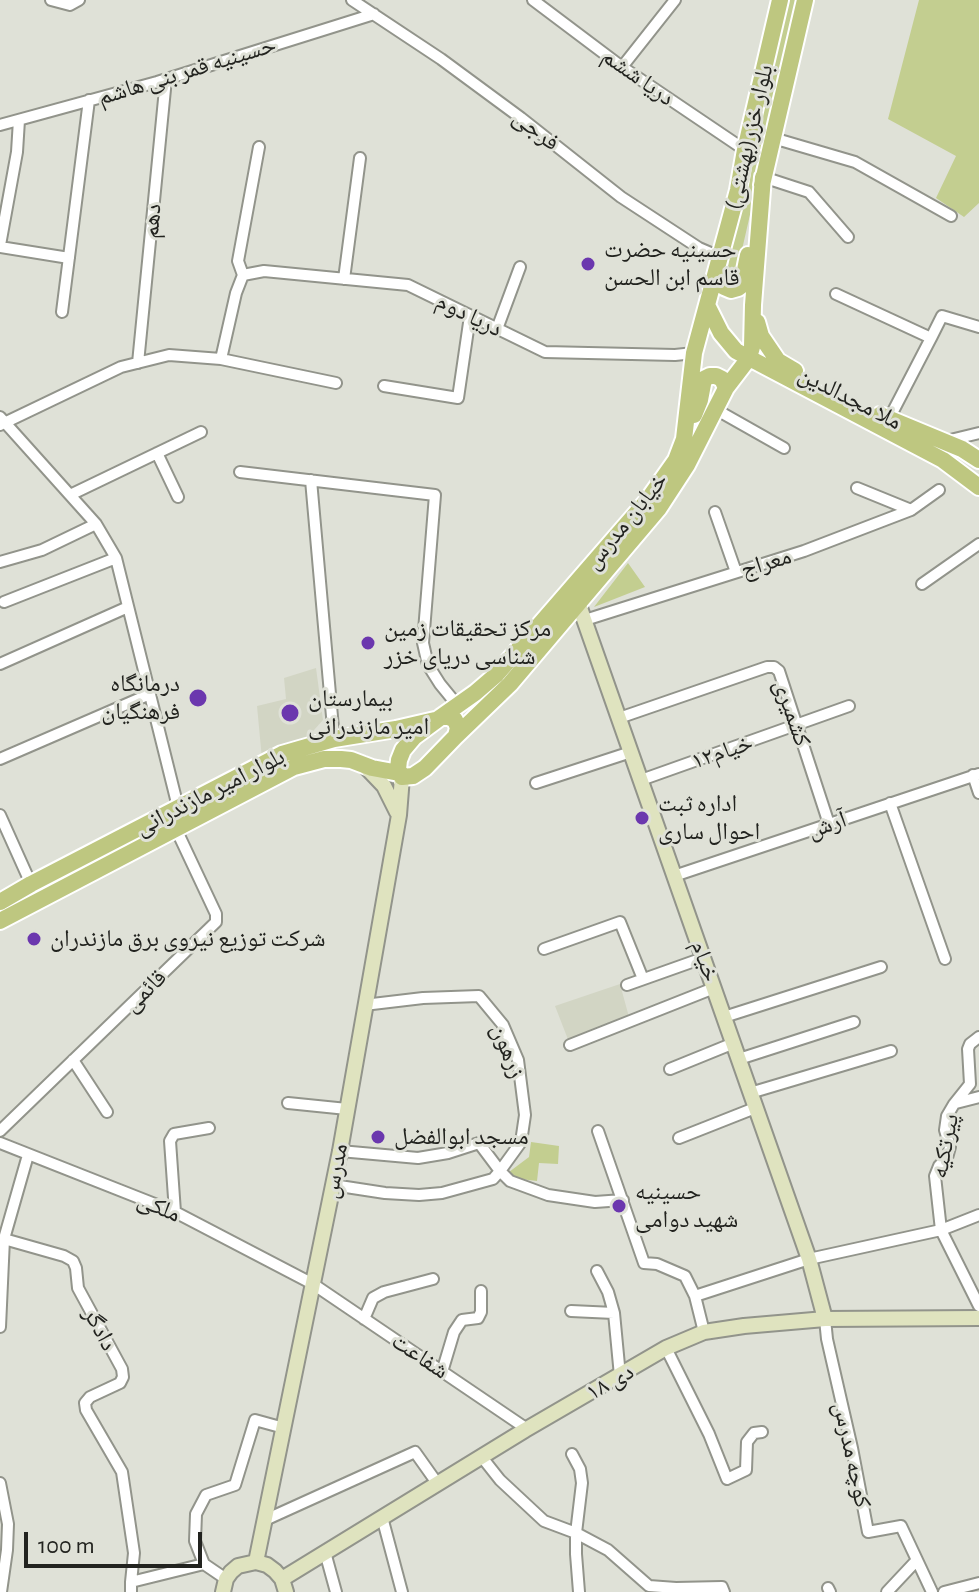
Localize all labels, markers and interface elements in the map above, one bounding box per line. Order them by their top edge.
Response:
street label: حسینیه قمر بنی هاشم [94,30,280,112]
street label: دریا ششم [596,42,680,112]
street label: بلوار خزر(بهشتی) [718,62,780,212]
street label: فرجی [507,103,565,157]
street label: دهم [136,202,168,240]
place label: حسینیه حضرت قاسم ابن الحسن [604,236,740,292]
marker: حسینیه حضرت قاسم ابن الحسن [579,255,597,273]
street label: دریا دوم [431,287,507,343]
street label: ملا مجدالدین [793,360,907,436]
street label: خیابان مدرس [578,467,674,575]
street label: معراج [737,542,795,584]
place label: مرکز تحقیقات زمین شناسی دریای خزر [384,615,551,671]
marker: مرکز تحقیقات زمین شناسی دریای خزر [359,634,377,652]
place label: درمانگاه فرهنگیان [101,670,180,726]
street label: کشمیری [767,676,817,750]
place label: بیمارستان امیر مازندرانی [308,685,429,741]
marker: درمانگاه فرهنگیان [187,687,209,709]
marker: بیمارستان امیر مازندرانی [279,702,301,724]
street label: خیام۱۲ [687,728,757,776]
street label: بلوار امیر مازندرانی [130,742,290,842]
place label: اداره ثبت احوال ساری [658,790,760,846]
street label: آرش [804,805,850,845]
marker: اداره ثبت احوال ساری [633,809,651,827]
place label: شرکت توزیع نیروی برق مازندران [50,925,325,953]
marker: شرکت توزیع نیروی برق مازندران [25,930,43,948]
street label: خیام [684,936,726,986]
street label: قائمی [117,964,173,1018]
street label: زرهون [485,1020,531,1082]
street label: پیرتکیه [925,1111,965,1181]
place label: مسجد ابوالفضل [394,1123,529,1151]
marker: مسجد ابوالفضل [369,1128,387,1146]
street label: مدرس [316,1141,354,1201]
place label: حسینیه شهید دوامی [635,1178,738,1234]
street label: ملکی [133,1185,185,1229]
marker: حسینیه شهید دوامی [610,1197,628,1215]
street label: دادگر [77,1302,123,1356]
street label: شفاعت [386,1326,454,1386]
street label: ۱۸ دی [581,1357,639,1407]
street label: کوچه مدرس [827,1400,877,1510]
scale bar [28,1516,206,1566]
text: 100 m [38,1534,95,1558]

